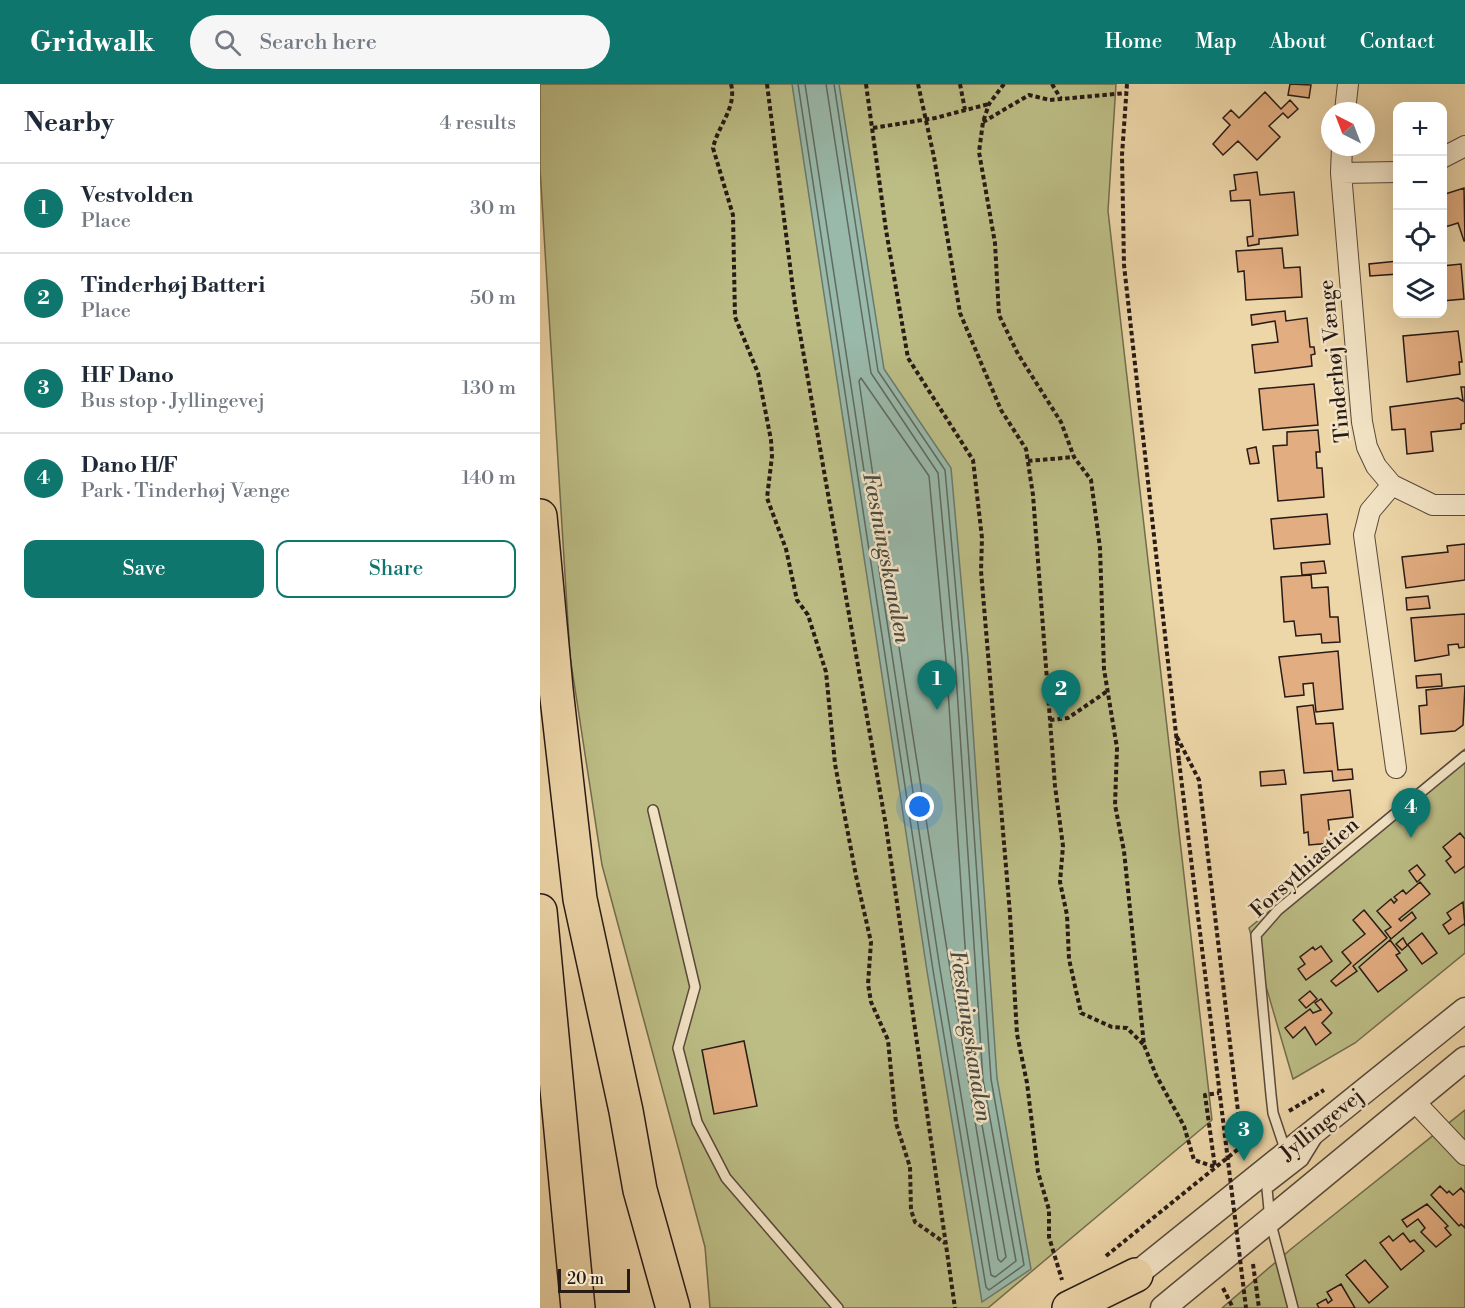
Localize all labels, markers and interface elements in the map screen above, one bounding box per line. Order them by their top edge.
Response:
search box [190,15,610,69]
text: Gridwalk [30,25,154,60]
icon: search [211,26,244,59]
text: Search here [259,29,377,56]
text: Home [1105,29,1162,55]
text: Map [1195,29,1237,55]
text: About [1270,29,1327,55]
text: Contact [1360,29,1435,55]
north arrow [1321,102,1375,156]
map controls [1393,102,1447,318]
button: + [1393,102,1447,156]
text: Nearby [24,107,114,139]
text: 4 results [439,111,516,136]
button: − [1393,156,1447,210]
text: Vestvolden [81,182,193,209]
text: 1 [39,196,48,221]
text: 30 m [470,196,516,221]
text: Place [81,209,131,234]
button: locate [1393,210,1447,264]
button: layers [1393,264,1447,318]
text: Tinderhøj Batteri [81,272,265,299]
street label: Tinderhøj Vænge [1314,278,1356,444]
text: 2 [37,286,50,311]
text: 50 m [470,286,516,311]
text: Place [81,299,131,324]
text: HF Dano [81,362,174,389]
text: 3 [37,376,50,401]
text: 130 m [461,376,516,401]
text: Bus stop · Jyllingevej [81,389,265,414]
text: Dano H/F [81,452,178,479]
text: 4 [37,466,50,491]
text: 140 m [461,466,516,491]
water label: Fæstningskanalen [856,470,916,647]
text: Park · Tinderhøj Vænge [81,479,290,504]
button: Save [24,540,264,598]
button: Share [276,540,516,598]
pin: 1 [918,660,956,710]
pin: 2 [1042,670,1080,720]
pin: 4 [1392,788,1430,838]
your location [905,792,934,821]
street label: Forsythiastien [1245,812,1365,924]
water label: Fæstningskanalen [943,948,997,1125]
street label: Jyllingevej [1274,1083,1369,1167]
pin: 3 [1224,1112,1264,1161]
scale bar [558,1266,630,1294]
text: 20 m [567,1269,604,1289]

